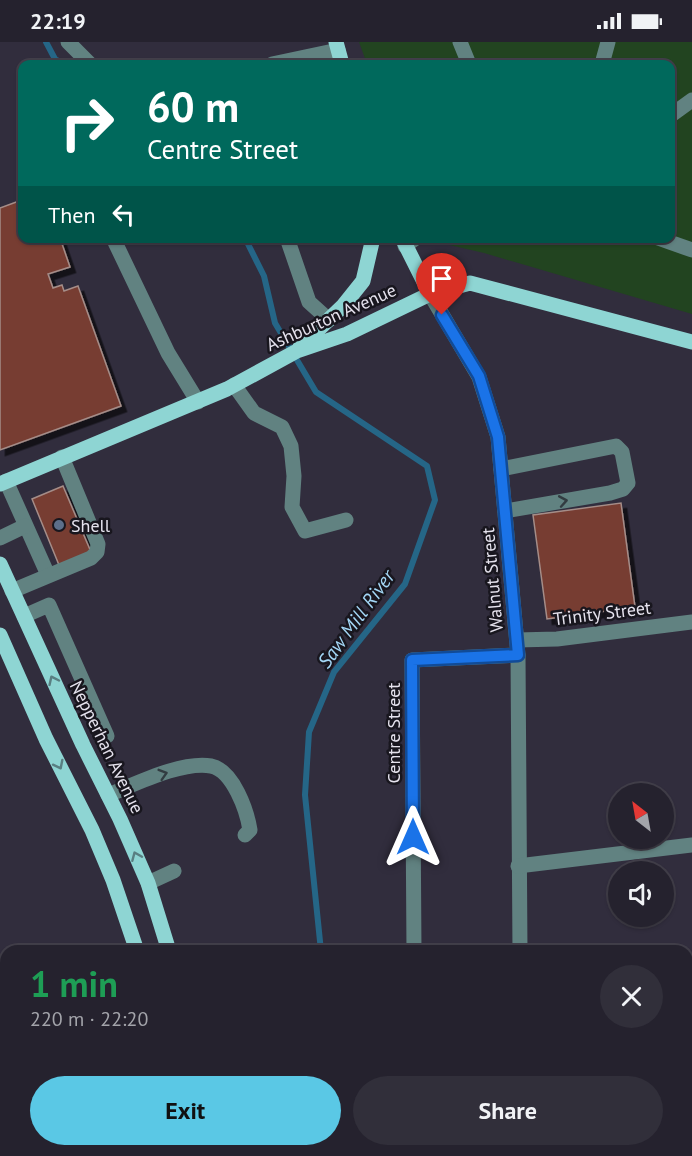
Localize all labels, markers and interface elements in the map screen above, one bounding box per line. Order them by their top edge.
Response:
text: 22:19 [30,7,86,35]
text: 60 m [147,79,239,134]
icon: right [48,84,126,162]
text: Centre Street [147,132,298,166]
icon: left [107,198,140,231]
text: Then [48,201,95,229]
pin [416,253,467,315]
icon: arrive [425,262,458,295]
street label: Ashburton Avenue [262,278,400,356]
one-way arrow [558,496,567,508]
place label: Shell [71,514,111,537]
marker: Shell [52,518,66,532]
street label: Walnut Street [476,527,508,633]
water label: Saw Mill River [312,563,401,673]
street label: Trinity Street [552,596,652,630]
one-way arrow [48,675,60,686]
street label: Nepperhan Avenue [65,677,149,817]
street label: Centre Street [382,683,405,783]
one-way arrow [52,759,63,770]
one-way arrow [157,769,168,781]
north arrow [608,783,674,849]
map controls [608,783,674,927]
position arrow [381,805,445,869]
one-way arrow [132,851,144,862]
button: sound [608,861,674,927]
text: 1 min [30,960,118,1007]
button: close [600,965,663,1028]
text: 220 m · 22:20 [30,1006,148,1032]
button: Exit [30,1076,341,1145]
button: Share [353,1076,663,1145]

